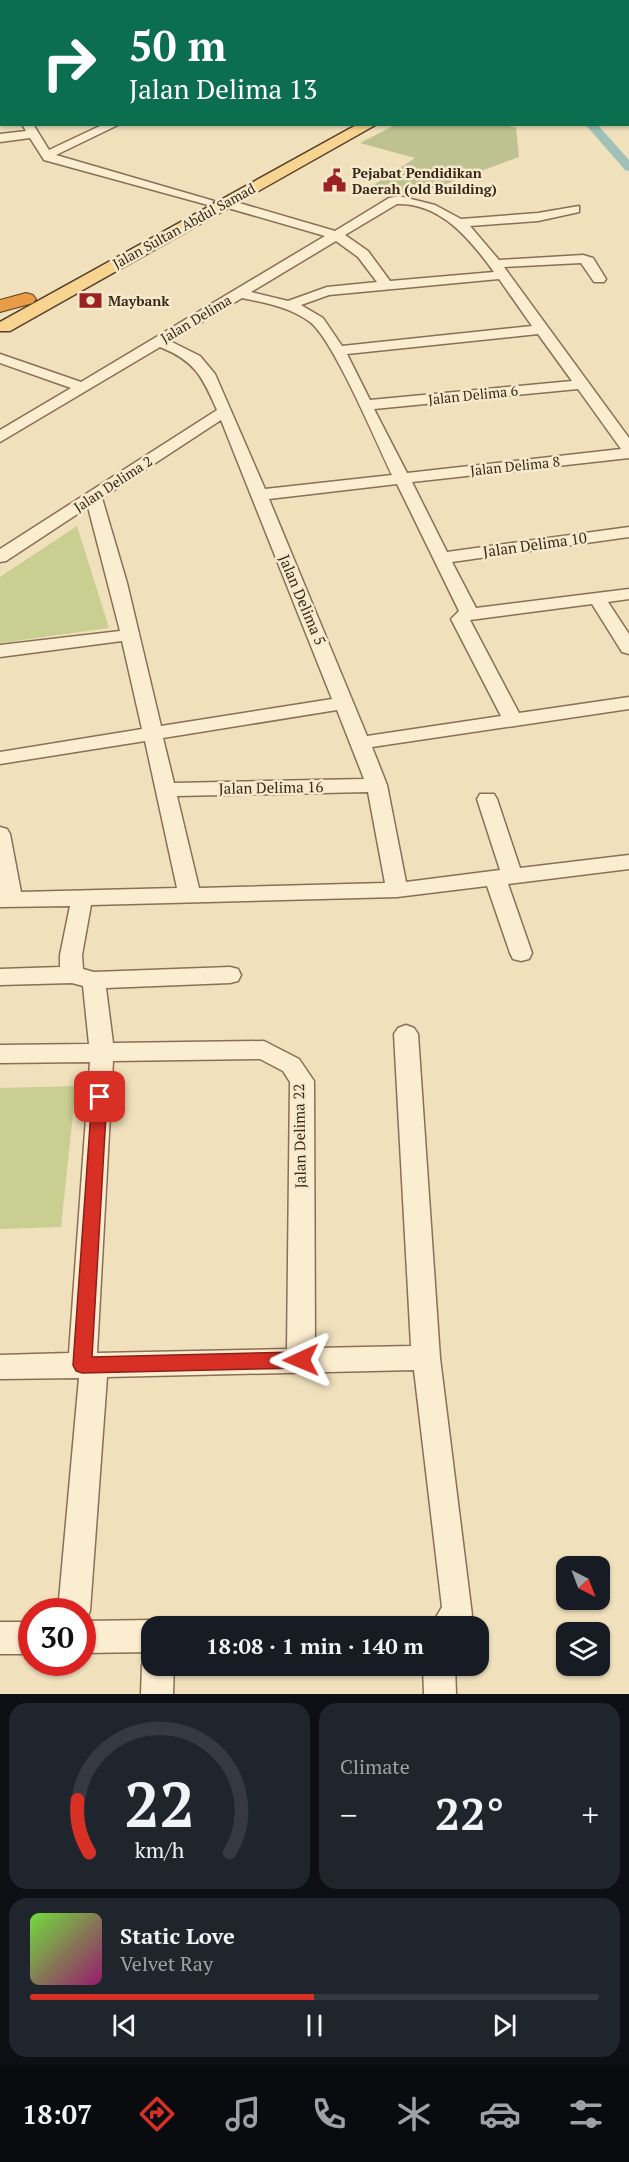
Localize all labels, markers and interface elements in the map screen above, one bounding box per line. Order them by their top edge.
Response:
text: 50 m [129,17,227,73]
icon: right [30,24,108,102]
text: Jalan Delima 13 [129,71,317,107]
place label: Pejabat Pendidikan Daerah (old Building) [352,163,497,198]
public building icon: Pejabat Pendidikan Daerah (old Building) [321,168,347,194]
street label: Jalan Sultan Abdul Samad [109,178,259,273]
bank icon: Maybank [77,288,103,314]
street label: Jalan Delima [157,290,235,347]
place label: Maybank [108,291,170,310]
street label: Jalan Delima 6 [427,380,519,409]
street label: Jalan Delima 2 [70,451,156,516]
street label: Jalan Delima 8 [469,451,561,480]
street label: Jalan Delima 10 [482,527,588,561]
street label: Jalan Delima 5 [275,551,331,648]
street label: Jalan Delima 16 [218,776,323,798]
pin [74,1071,125,1122]
icon: arrive [83,1080,116,1113]
street label: Jalan Delima 22 [288,1084,310,1189]
position arrow [269,1328,333,1392]
north arrow [556,1556,610,1610]
map controls [556,1556,610,1676]
speed limit sign: 30 [18,1598,96,1676]
button: layers [556,1622,610,1676]
text: 18:08 · 1 min · 140 m [206,1631,424,1660]
text: Climate [340,1753,410,1780]
text: 22 [124,1762,195,1845]
text: 22° [435,1783,504,1843]
text: − [340,1793,358,1836]
text: + [581,1793,599,1836]
text: km/h [135,1836,185,1864]
text: Static Love [120,1921,235,1950]
text: Velvet Ray [120,1950,213,1977]
icon: previous [108,2009,141,2042]
icon: pause [298,2009,331,2042]
icon: next [488,2009,521,2042]
icon: directions [136,2093,178,2135]
icon: music [222,2093,264,2135]
icon: phone [308,2093,350,2135]
icon: climate [393,2093,435,2135]
icon: car [479,2093,521,2135]
icon: filters [565,2093,607,2135]
text: 18:07 [22,2096,92,2132]

